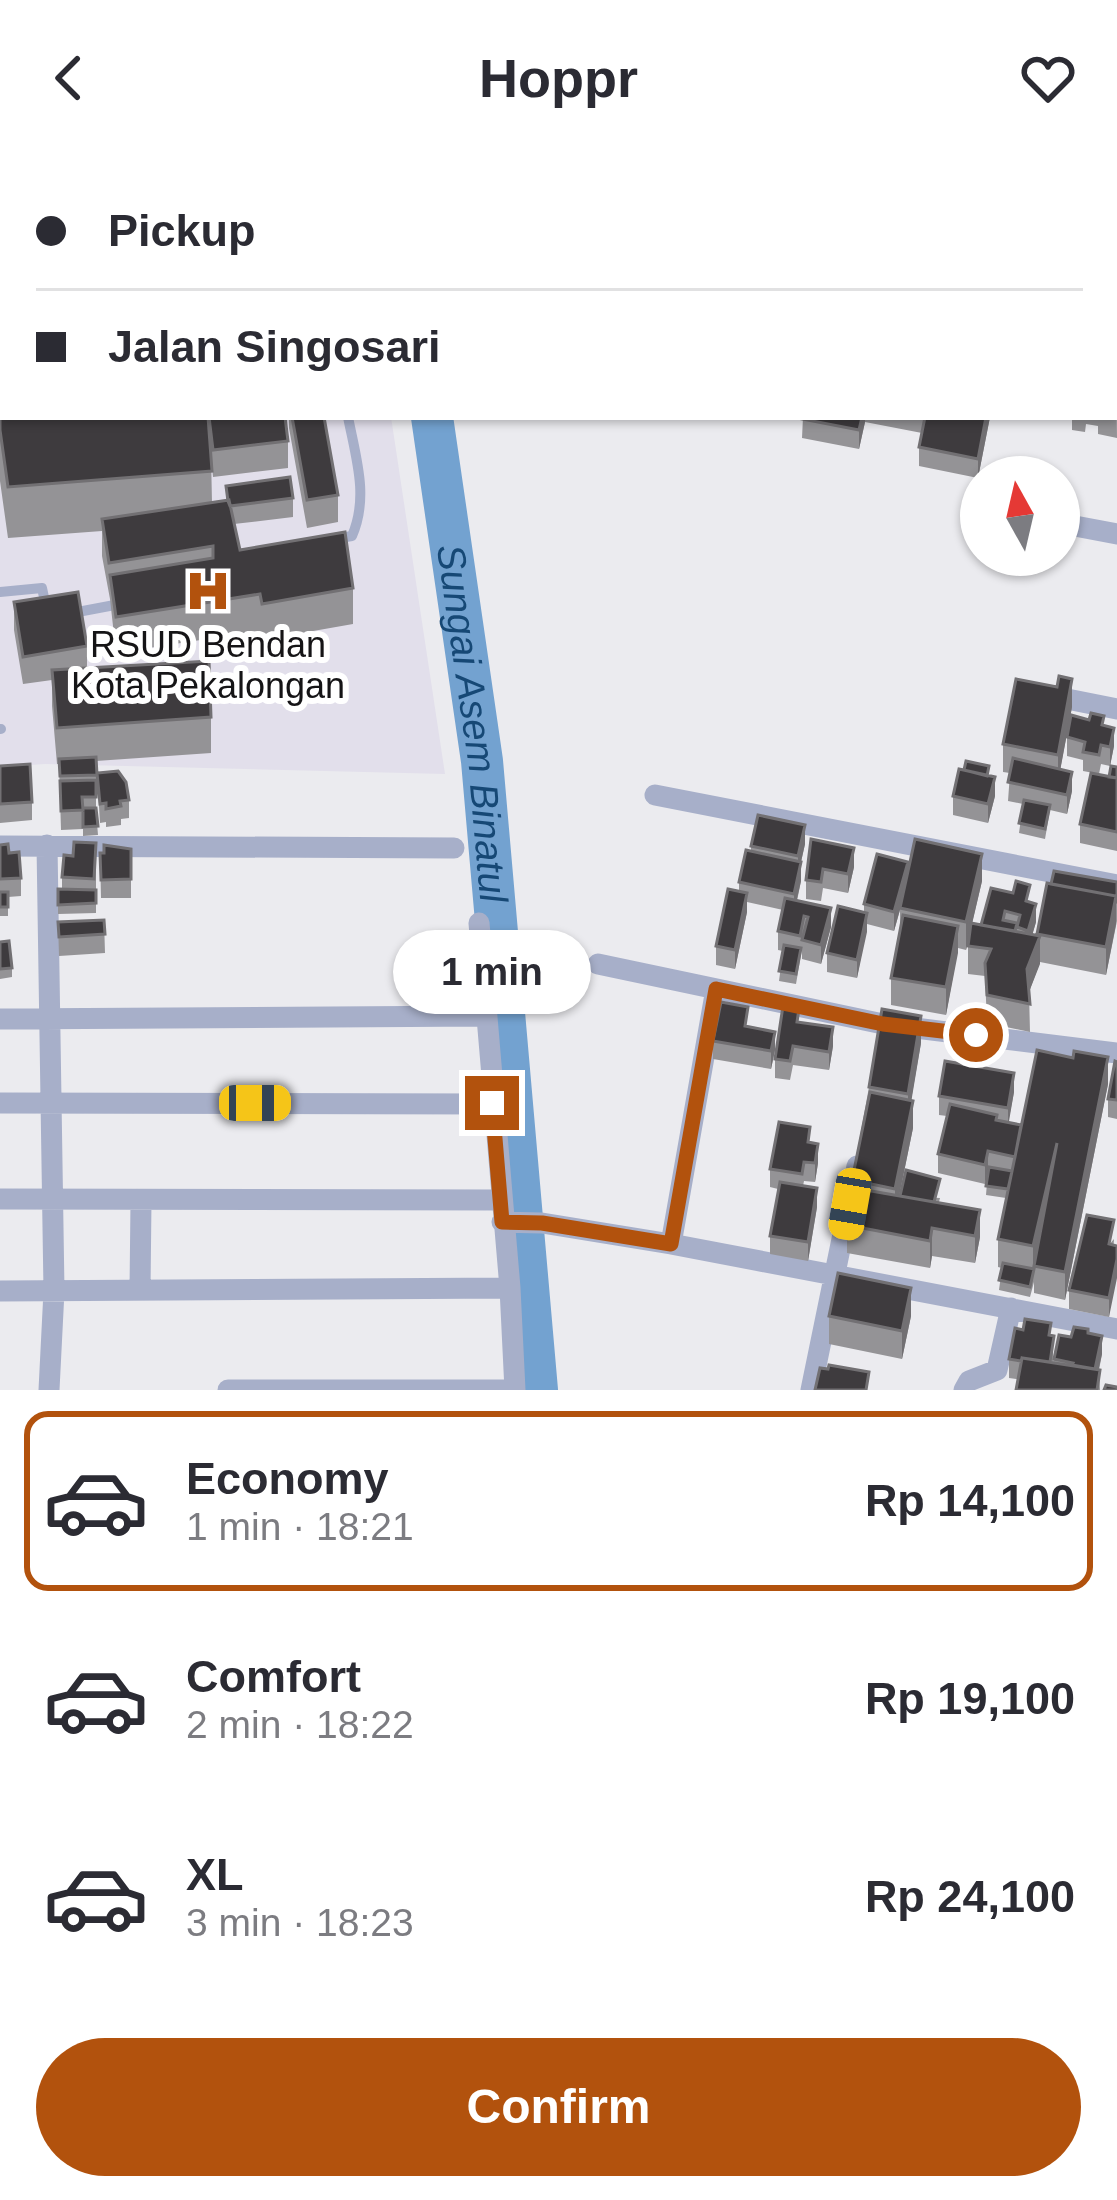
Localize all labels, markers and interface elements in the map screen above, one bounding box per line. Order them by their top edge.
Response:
icon: back [36,45,102,111]
icon: heart [1015,45,1081,111]
text: Hoppr [479,48,638,108]
text: Pickup [108,205,256,256]
text: Jalan Singosari [108,321,441,372]
north arrow [960,456,1080,576]
map controls [960,456,1080,576]
water label: Sungai Asem Binatul [429,541,515,905]
hospital icon: RSUD Bendan Kota Pekalongan [183,566,233,616]
place label: RSUD Bendan Kota Pekalongan [71,624,345,706]
callout: 1 min [393,929,591,1013]
text: 1 min [441,950,543,993]
route start [949,1008,1003,1062]
route end [465,1076,519,1130]
car [219,1085,291,1121]
car [826,1165,874,1243]
icon: car [42,1447,150,1555]
text: Economy [186,1453,389,1504]
text: Rp 14,100 [865,1475,1075,1526]
text: 1 min · 18:21 [186,1505,414,1548]
icon: car [42,1645,150,1753]
text: Comfort [186,1651,361,1702]
text: Rp 19,100 [865,1673,1075,1724]
text: 2 min · 18:22 [186,1703,414,1746]
icon: car [42,1843,150,1951]
text: XL [186,1849,244,1900]
text: Rp 24,100 [865,1871,1075,1922]
text: 3 min · 18:23 [186,1901,414,1944]
button: Confirm [36,2038,1081,2176]

